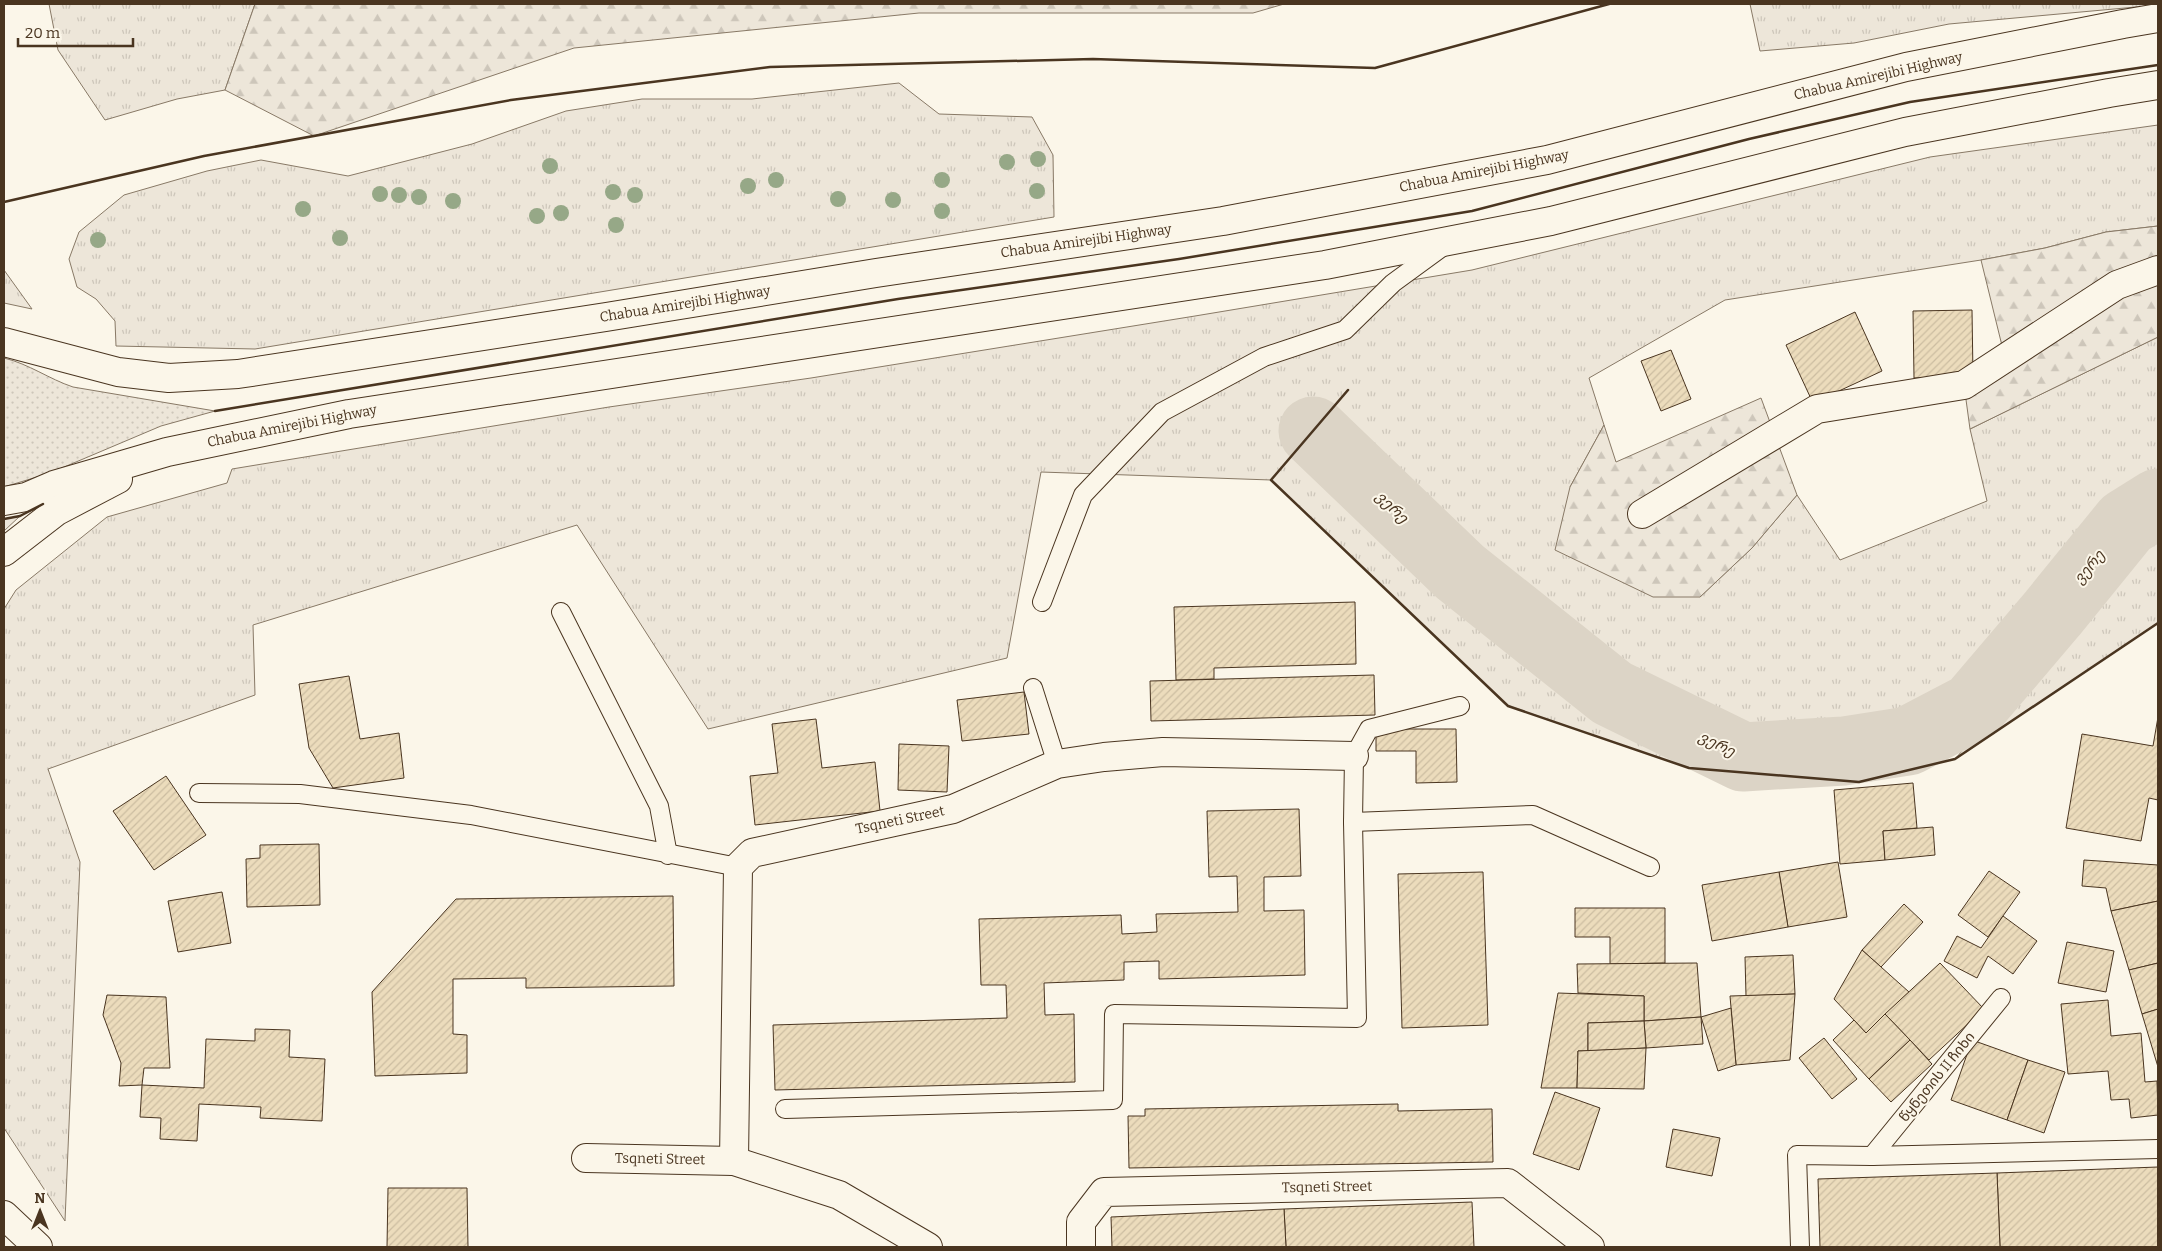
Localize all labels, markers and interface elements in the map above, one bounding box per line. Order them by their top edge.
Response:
scale bar [18,15,132,47]
text: 20 m [25,24,61,42]
street label: Chabua Amirejibi Highway [1792,48,1965,104]
street label: Chabua Amirejibi Highway [1398,146,1571,196]
street label: Chabua Amirejibi Highway [999,220,1173,261]
street label: Chabua Amirejibi Highway [598,282,772,326]
street label: Chabua Amirejibi Highway [206,401,379,451]
water label: ვერე [1372,487,1413,528]
water label: ვერე [2070,546,2109,587]
water label: ვერე [1696,728,1739,761]
street label: Tsqneti Street [854,802,946,838]
street label: წყნეთის II ჩიხი [1896,1029,1978,1125]
street label: Tsqneti Street [615,1150,705,1168]
street label: Tsqneti Street [1282,1178,1372,1196]
north arrow [15,1186,65,1236]
text: N [35,1190,46,1207]

